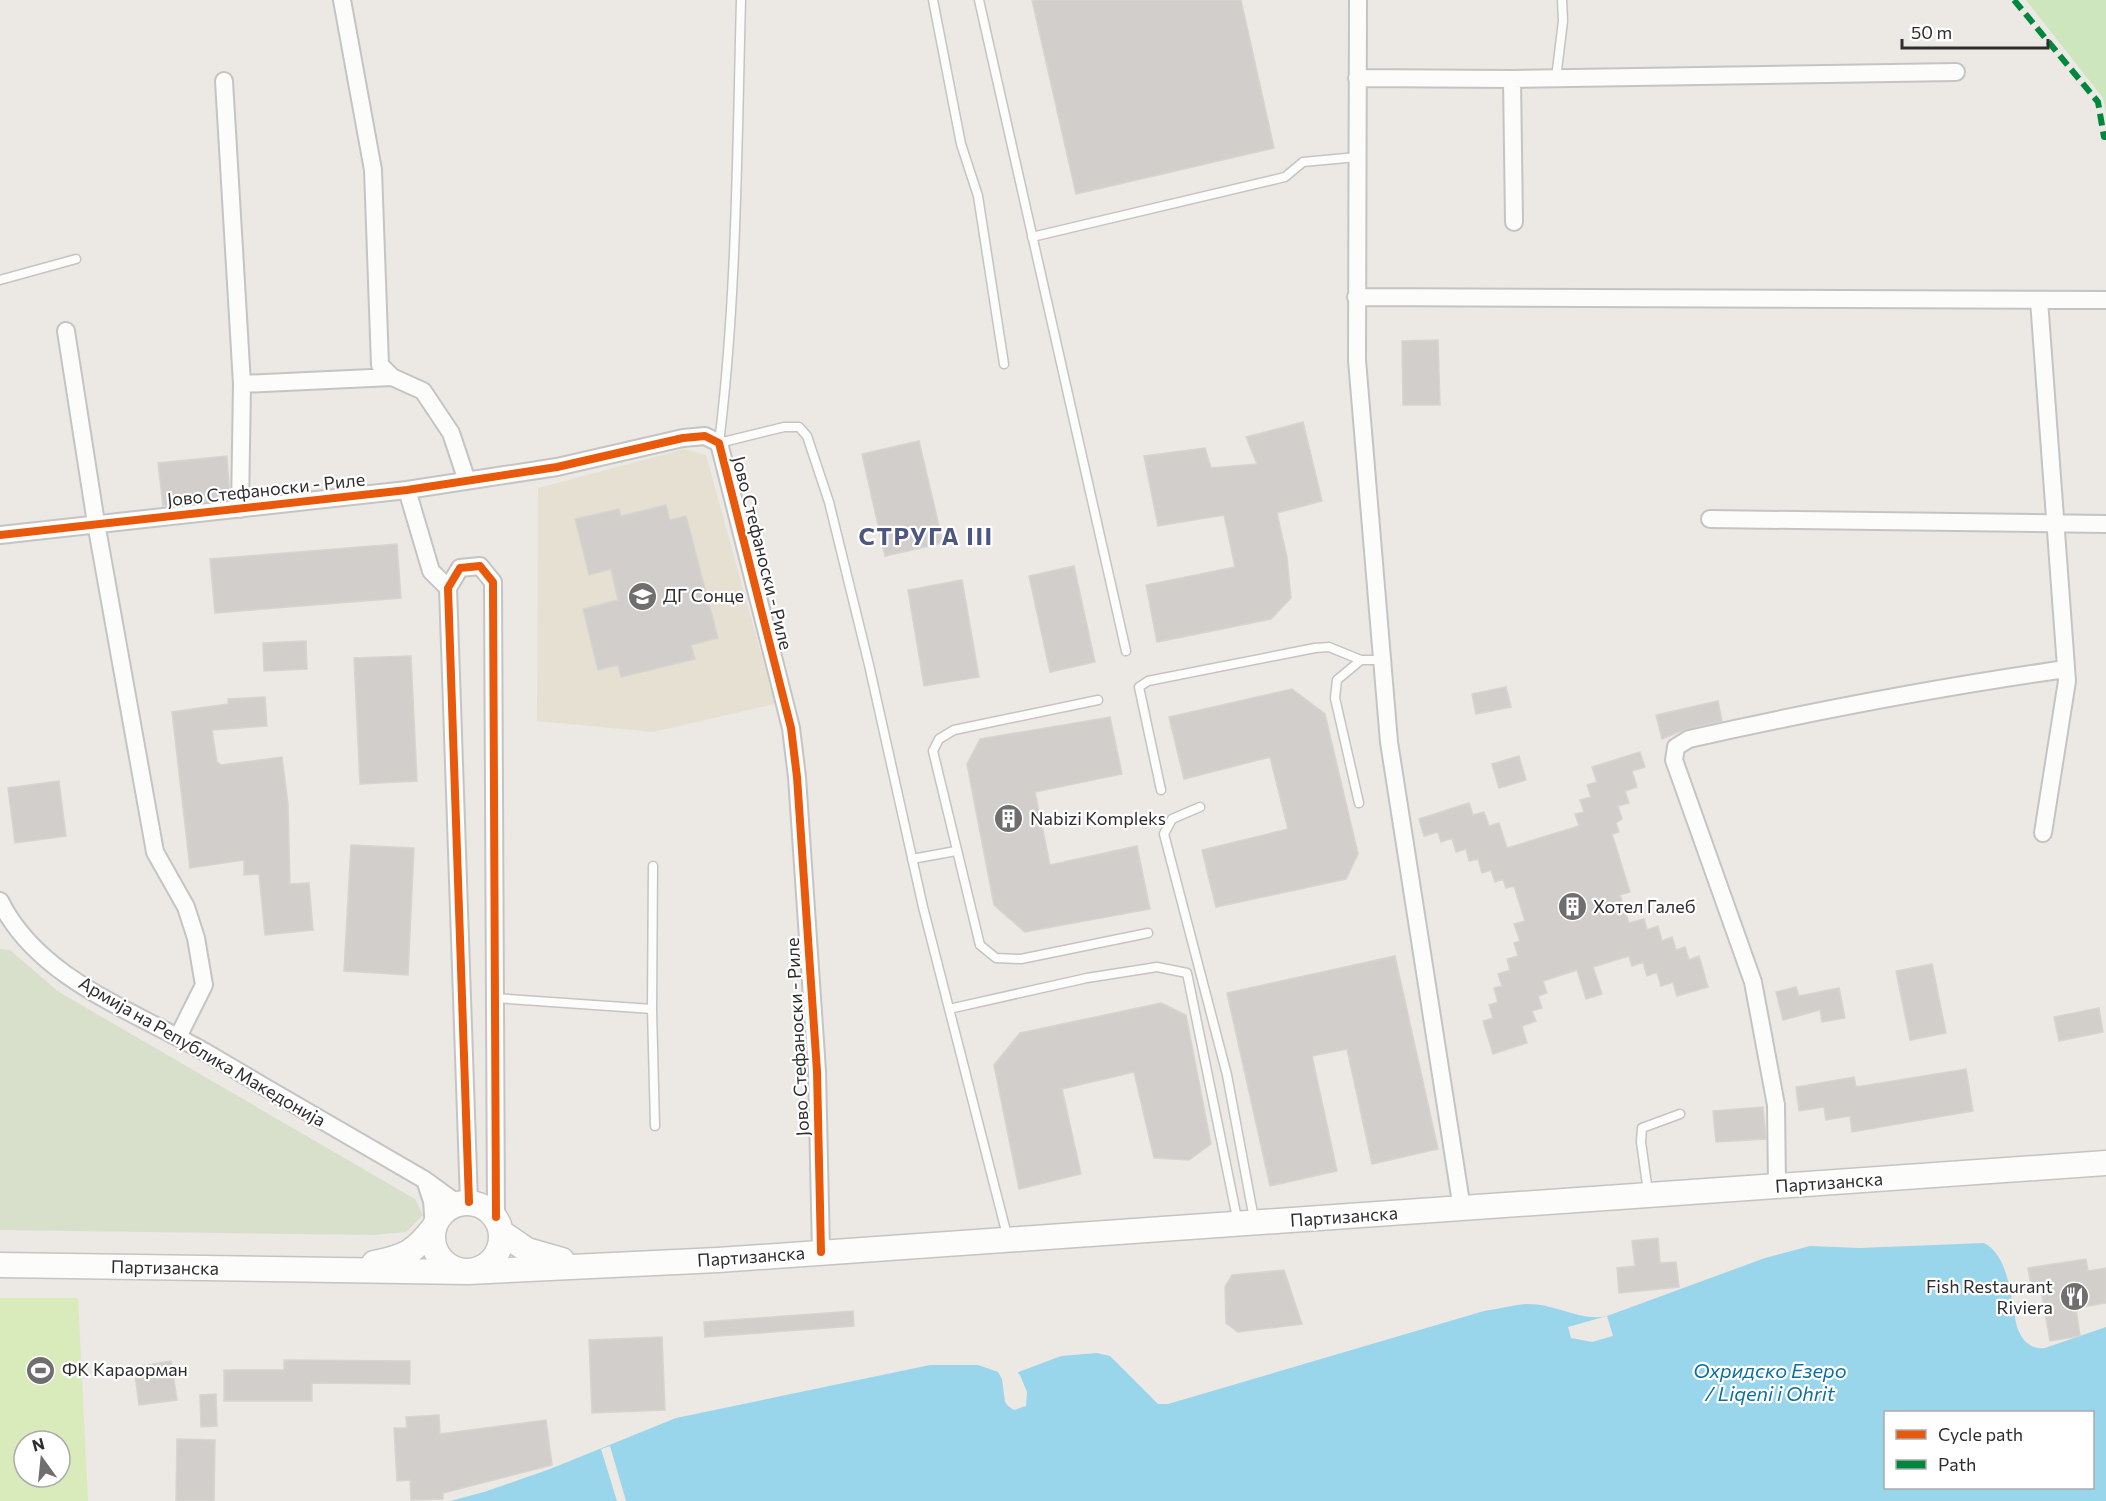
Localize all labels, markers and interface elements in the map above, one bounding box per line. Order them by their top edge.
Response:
scale bar [1902,12,2048,50]
text: 50 m [1911,21,1952,43]
street label: Јово Стефаноски - Риле [728,454,798,652]
street label: Јово Стефаноски - Риле [166,468,366,510]
district label: СТРУГА III [858,521,994,550]
school or university icon: ДГ Сонце [626,580,658,612]
place label: ДГ Сонце [663,584,744,606]
building icon: Nabizi Kompleks [993,803,1025,835]
place label: Nabizi Kompleks [1030,807,1166,829]
building icon: Хотел Галеб [1556,891,1588,923]
place label: Хотел Галеб [1593,895,1696,917]
street label: Јово Стефаноски - Риле [781,937,813,1137]
street label: Армија на Република Македонија [75,971,330,1131]
street label: Партизанска [1774,1167,1884,1197]
street label: Партизанска [1289,1201,1399,1231]
street label: Партизанска [696,1241,806,1271]
street label: Партизанска [111,1255,219,1279]
place label: Fish Restaurant Riviera [1926,1275,2053,1318]
restaurant icon: Fish Restaurant Riviera [2058,1281,2090,1313]
sports icon: ФК Караорман [25,1354,57,1386]
place label: ФК Караорман [62,1358,188,1380]
water label: Охридско Езеро / Liqeni i Ohrit [1693,1358,1847,1405]
legend [1884,1411,2094,1489]
text: Cycle path [1938,1423,2023,1445]
north arrow [12,1429,72,1489]
text: N [30,1433,46,1455]
text: Path [1938,1453,1976,1475]

